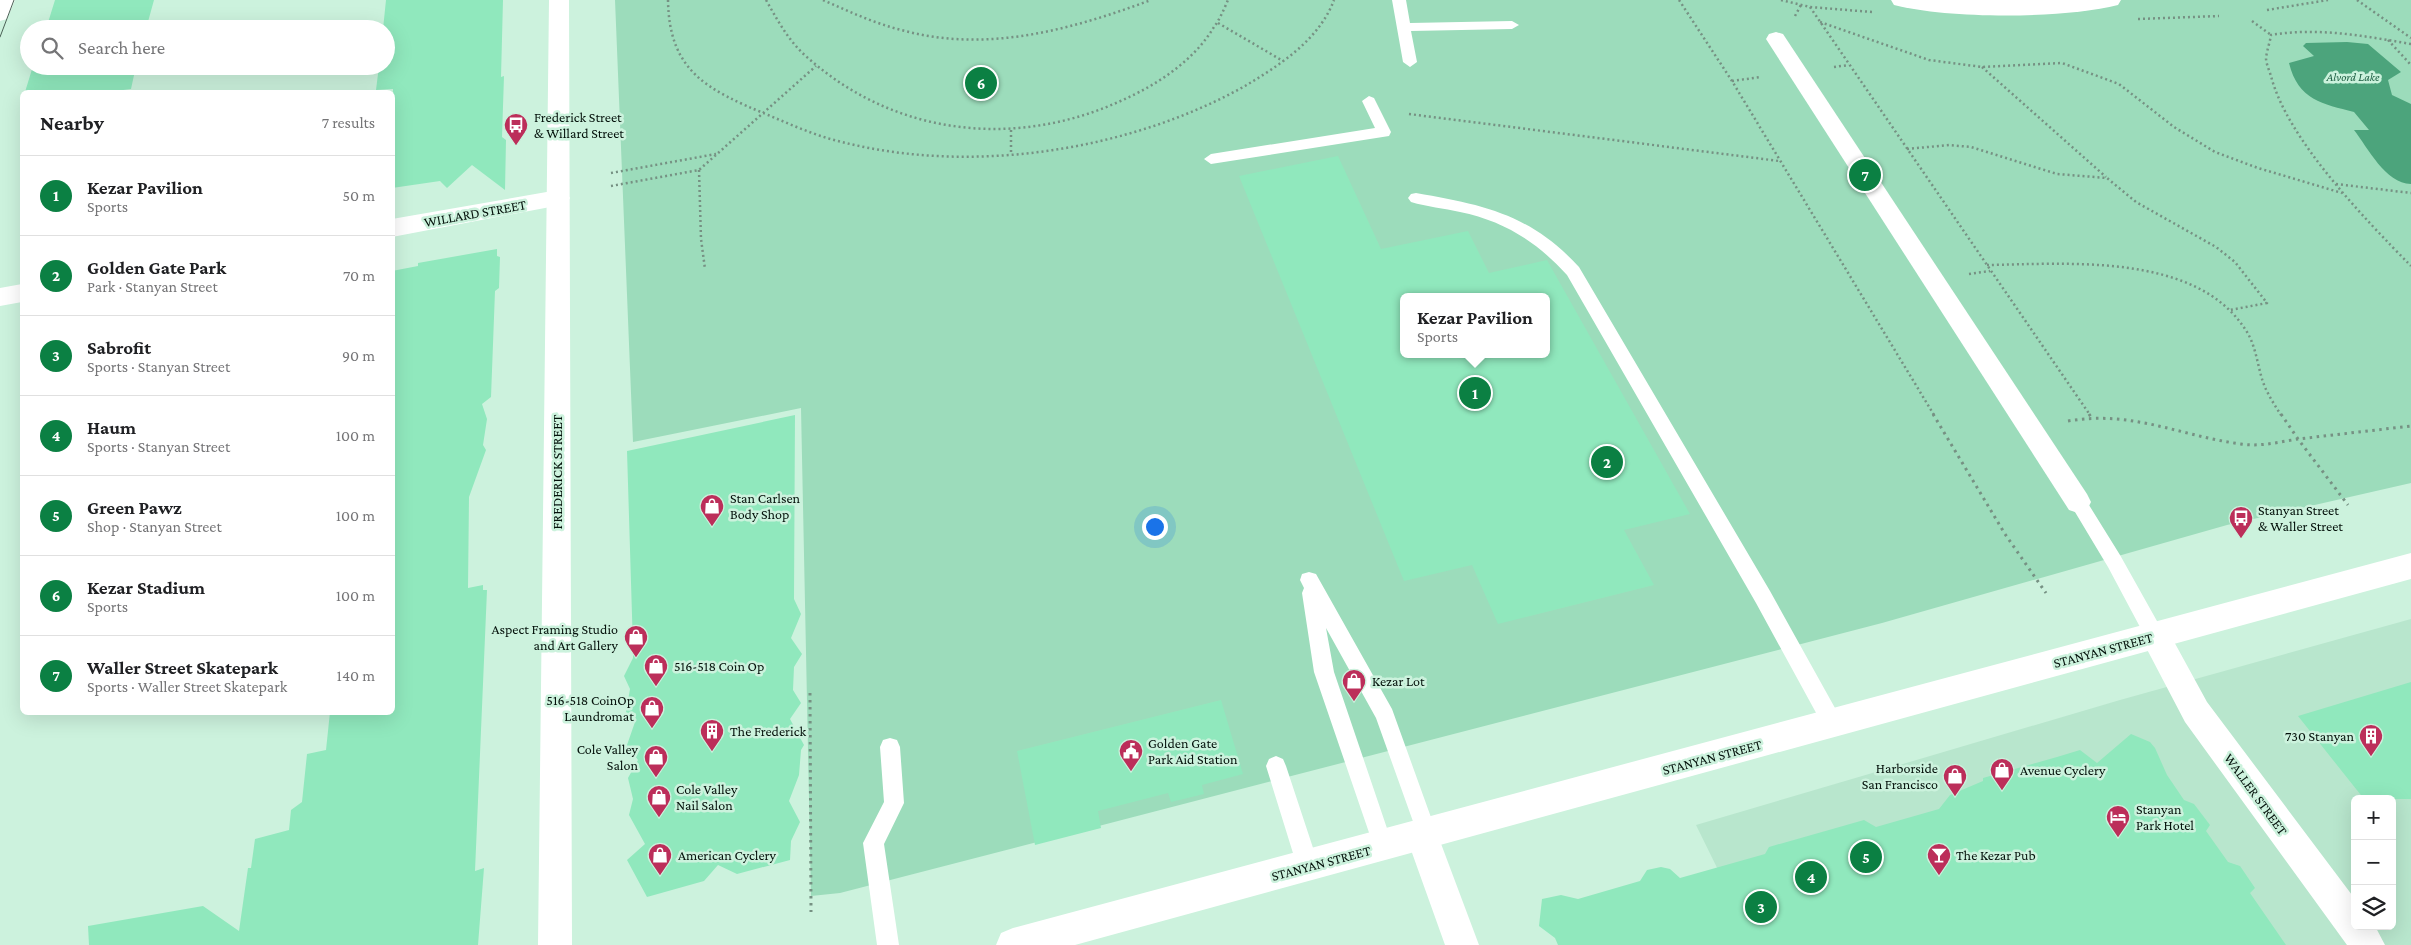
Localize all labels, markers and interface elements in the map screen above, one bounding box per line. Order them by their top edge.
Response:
search box [20,20,395,75]
icon: search [38,34,66,62]
text: Search here [78,37,165,58]
pin: 6 [965,64,997,102]
water label: Alvord Lake [2326,70,2380,84]
place label: Frederick Street & Willard Street [534,109,624,141]
text: Nearby [40,111,104,135]
bus stop icon: Frederick Street & Willard Street [503,112,529,146]
text: 7 results [322,114,375,131]
pin: 7 [1849,156,1881,194]
text: Kezar Pavilion [87,177,203,198]
text: 1 [53,187,59,204]
text: 50 m [343,187,375,204]
street label: WILLARD STREET [423,196,528,230]
text: Sports [87,198,128,215]
text: Golden Gate Park [87,257,226,278]
text: 2 [52,267,60,284]
text: 70 m [343,267,375,284]
text: Park · Stanyan Street [87,278,218,295]
popup [1400,293,1550,358]
text: Kezar Pavilion [1417,307,1533,328]
text: Sports [1417,328,1458,345]
text: Sabrofit [87,337,151,358]
text: 3 [52,347,60,364]
text: 90 m [342,347,375,364]
text: Sports · Stanyan Street [87,358,230,375]
pin: 1 [1459,374,1491,412]
street label: FREDERICK STREET [549,414,565,529]
text: Haum [87,417,136,438]
text: 4 [52,427,60,444]
text: 100 m [336,427,375,444]
text: Sports · Stanyan Street [87,438,230,455]
pin: 2 [1591,443,1623,481]
place label: Stan Carlsen Body Shop [730,490,801,522]
shop icon: Stan Carlsen Body Shop [699,493,725,527]
text: Green Pawz [87,497,182,518]
place label: Stanyan Street & Waller Street [2258,502,2343,534]
bus stop icon: Stanyan Street & Waller Street [2228,505,2254,539]
text: 5 [52,507,60,524]
text: 100 m [336,507,375,524]
your location [1142,514,1168,540]
text: Shop · Stanyan Street [87,518,222,535]
text: Kezar Stadium [87,577,205,598]
text: 6 [52,587,60,604]
text: 100 m [336,587,375,604]
text: Sports [87,598,128,615]
place label: Aspect Framing Studio and Art Gallery [492,621,619,653]
shop icon: Aspect Framing Studio and Art Gallery [623,624,649,658]
street label: STANYAN STREET [2052,629,2155,671]
shop icon: 516-518 Coin Op [643,653,669,687]
text: Waller Street Skatepark [87,657,278,678]
place label: 516-518 Coin Op [674,658,764,674]
text: 7 [52,667,60,684]
text: 140 m [337,667,375,684]
shop icon: Kezar Lot [1341,668,1367,702]
place label: Kezar Lot [1372,673,1425,689]
text: Sports · Waller Street Skatepark [87,678,287,695]
place label: 516-518 CoinOp Laundromat [546,692,634,724]
shop icon: 516-518 CoinOp Laundromat [639,695,665,729]
building icon: The Frederick [699,718,725,752]
place label: The Frederick [730,723,806,739]
building icon: 730 Stanyan [2358,723,2384,757]
place label: 730 Stanyan [2285,728,2354,744]
place label: Golden Gate Park Aid Station [1148,735,1238,767]
street label: STANYAN STREET [1661,736,1764,778]
public building icon: Golden Gate Park Aid Station [1118,738,1144,772]
place label: Cole Valley Salon [577,741,639,773]
shop icon: Cole Valley Salon [643,744,669,778]
street label: WALLER STREET [2221,750,2291,838]
shop icon: Avenue Cyclery [1989,757,2015,791]
place label: Harborside San Francisco [1862,760,1938,792]
place label: Avenue Cyclery [2020,762,2106,778]
shop icon: Harborside San Francisco [1942,763,1968,797]
place label: Cole Valley Nail Salon [676,781,738,813]
shop icon: Cole Valley Nail Salon [646,784,672,818]
map controls [2351,795,2396,930]
button: + [2351,795,2396,840]
place label: Stanyan Park Hotel [2136,801,2194,833]
hotel icon: Stanyan Park Hotel [2105,804,2131,838]
pin: 5 [1850,838,1882,876]
button: − [2351,840,2396,885]
shop icon: American Cyclery [647,842,673,876]
street label: STANYAN STREET [1270,842,1373,884]
bar icon: The Kezar Pub [1926,842,1952,876]
place label: American Cyclery [678,847,777,863]
place label: The Kezar Pub [1956,847,2036,863]
pin: 4 [1795,858,1827,896]
button: layers [2351,885,2396,930]
pin: 3 [1745,888,1777,926]

